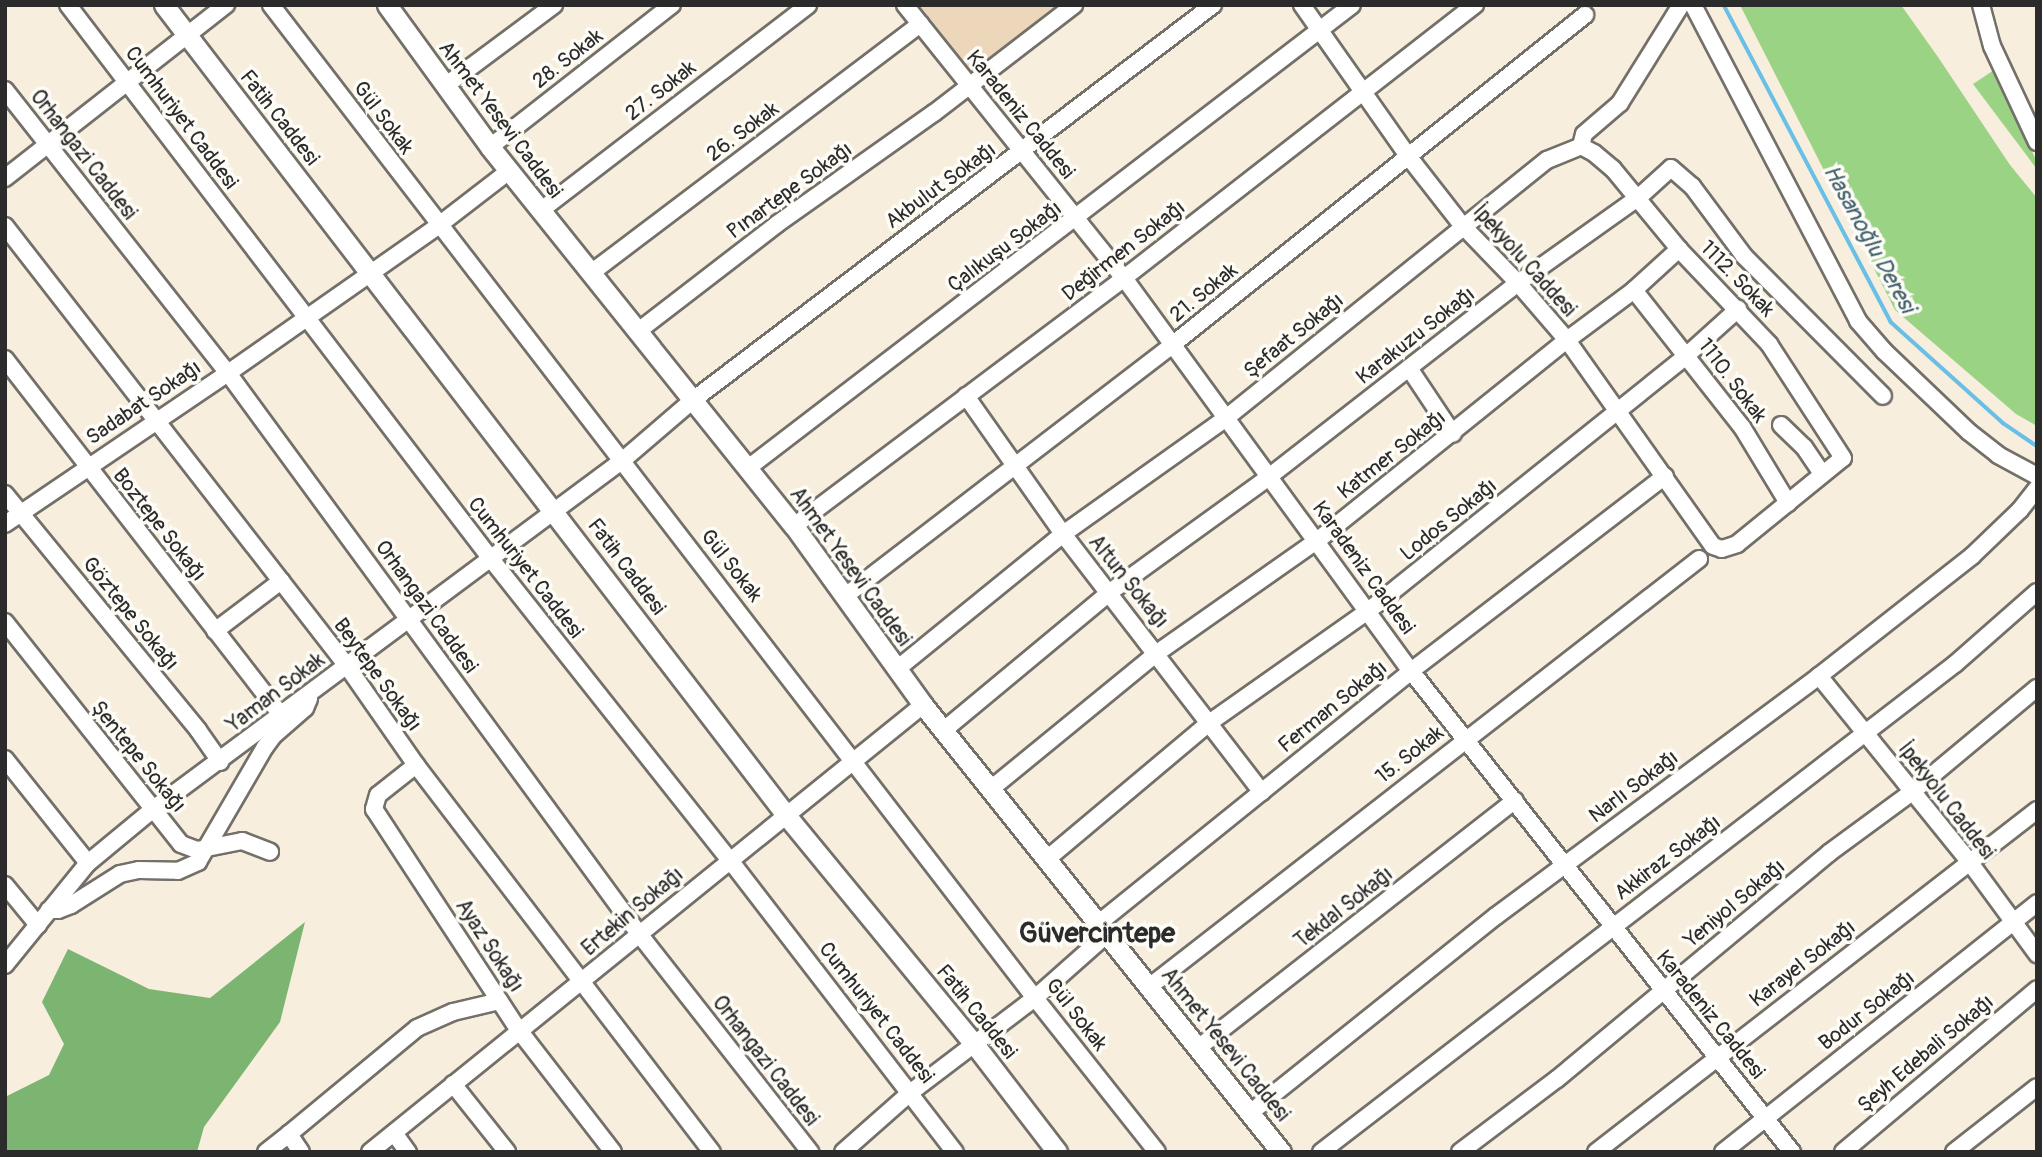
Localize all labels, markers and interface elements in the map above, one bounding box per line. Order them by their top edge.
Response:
street label: 28. Sokak [528,24,608,94]
street label: Ahmet Yesevi Caddesi [433,36,567,204]
street label: Cumhuriyet Caddesi [119,42,243,194]
street label: Karadeniz Caddesi [960,46,1080,184]
street label: 27. Sokak [621,56,701,126]
street label: Fatih Caddesi [234,65,324,171]
street label: Gül Sokak [347,76,419,160]
street label: Orhangazi Caddesi [24,85,142,225]
street label: 26. Sokak [702,97,784,167]
street label: Pınartepe Sokağı [722,137,858,245]
street label: Akbulut Sokağı [881,137,1001,235]
water label: Hasanoğlu Deresi [1817,160,1921,318]
street label: Değirmen Sokağı [1057,195,1191,307]
street label: Çalıkuşu Sokağı [943,196,1067,298]
street label: İpekyolu Caddesi [1467,200,1581,322]
street label: 1112. Sokak [1694,236,1780,322]
street label: 21. Sokak [1165,258,1243,328]
street label: Karakuzu Sokağı [1352,282,1480,390]
street label: Şefaat Sokağı [1239,288,1349,384]
street label: 1110. Sokak [1692,334,1772,428]
street label: Sadabat Sokağı [82,355,206,451]
street label: Katmer Sokağı [1333,405,1451,505]
street label: Boztepe Sokağı [107,463,211,587]
street label: Lodos Sokağı [1396,473,1502,567]
street label: Ahmet Yesevi Caddesi [784,483,916,651]
street label: Cumhuriyet Caddesi [462,492,588,644]
street label: Karadeniz Caddesi [1306,497,1420,639]
street label: Fatih Caddesi [582,514,670,620]
street label: Gül Sokak [695,525,767,607]
street label: Altun Sokağı [1083,530,1173,634]
street label: Orhangazi Caddesi [369,536,483,678]
street label: Göztepe Sokağı [77,552,183,676]
street label: Beytepe Sokağı [328,614,426,736]
street label: Yaman Sokak [222,648,330,738]
street label: Ferman Sokağı [1273,655,1393,759]
street label: Şentepe Sokağı [85,696,191,818]
street label: 15. Sokak [1371,721,1449,789]
street label: İpekyolu Caddesi [1892,737,2000,865]
street label: Narlı Sokağı [1584,745,1684,829]
street label: Akkiraz Sokağı [1610,810,1726,906]
street label: Yeniyol Sokağı [1679,855,1791,953]
street label: Ertekin Sokağı [577,862,689,962]
street label: Tekdal Sokağı [1290,862,1398,954]
street label: Ayaz Sokağı [450,895,528,997]
street label: Karayel Sokağı [1745,915,1861,1013]
district label: Güvercintepe [1019,917,1175,951]
street label: Cumhuriyet Caddesi [813,937,939,1089]
street label: Karadeniz Caddesi [1650,946,1770,1084]
street label: Fatih Caddesi [930,960,1022,1064]
street label: Ahmet Yesevi Caddesi [1155,963,1295,1127]
street label: Bodur Sokağı [1814,966,1920,1056]
street label: Gül Sokak [1040,974,1112,1056]
street label: Şeyh Edebali Sokağı [1853,990,1999,1118]
street label: Orhangazi Caddesi [706,991,824,1131]

